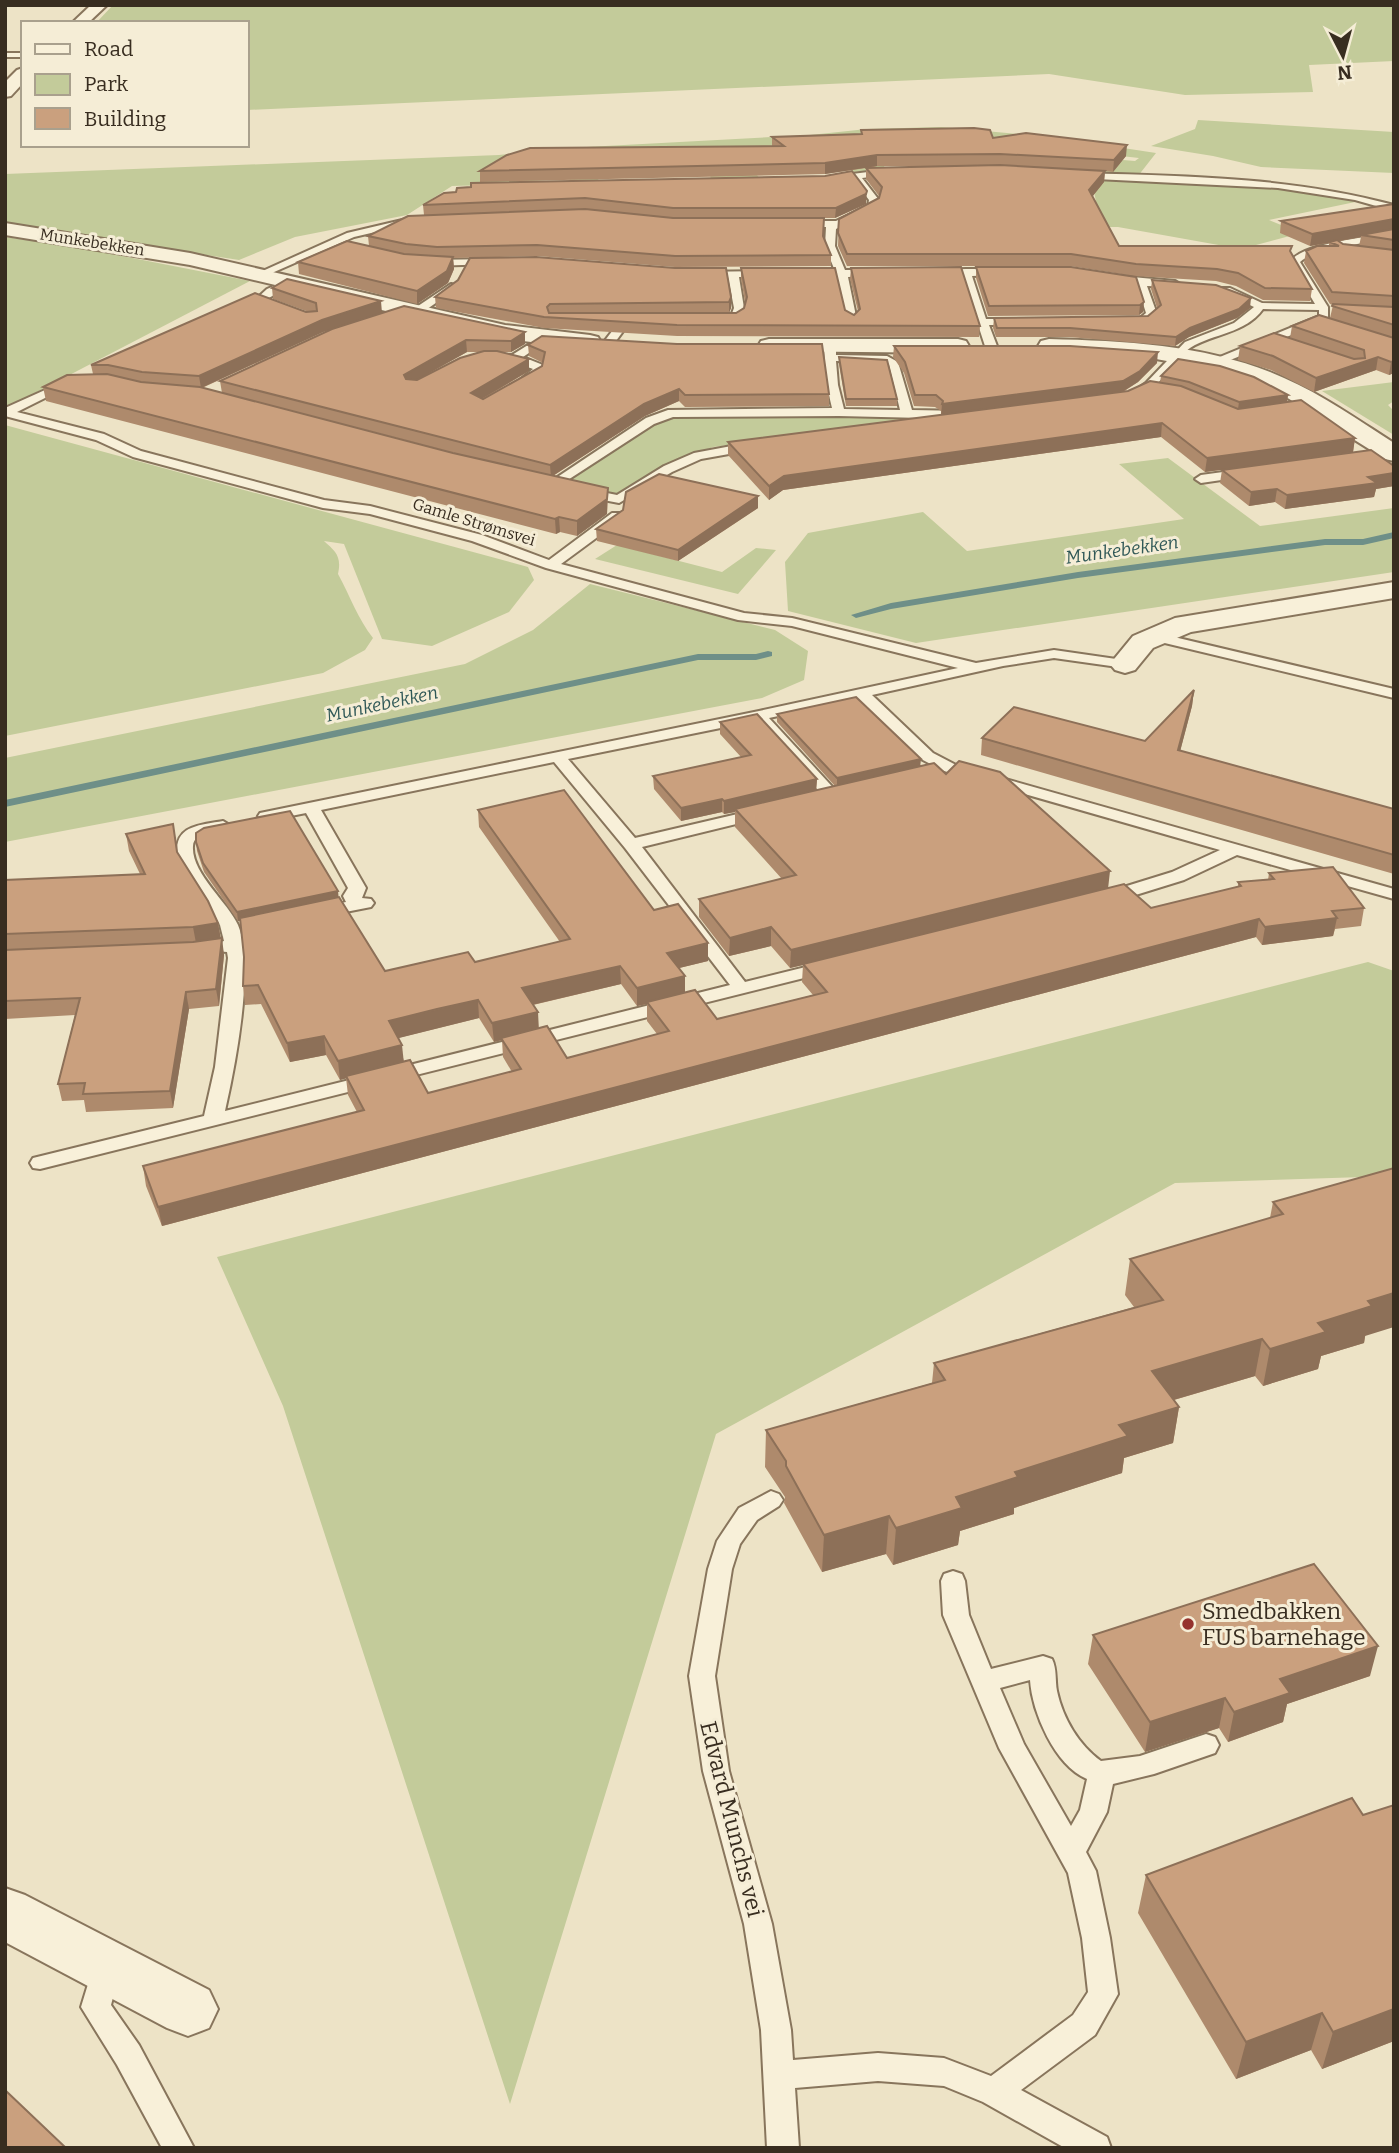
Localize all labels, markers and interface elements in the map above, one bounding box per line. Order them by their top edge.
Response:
legend [21,21,248,147]
north arrow [1308,21,1378,91]
text: Road [84,36,133,62]
text: N [1336,60,1353,85]
text: Park [84,71,128,97]
text: Building [84,106,167,132]
street label: Munkebekken [38,224,146,260]
street label: Gamle Strømsvei [410,494,538,550]
water label: Munkebekken [1064,531,1180,569]
water label: Munkebekken [324,681,440,727]
place label: Smedbakken FUS barnehage [1202,1597,1366,1651]
marker: Smedbakken FUS barnehage [1180,1616,1196,1632]
street label: Edvard Munchs vei [694,1718,770,1920]

